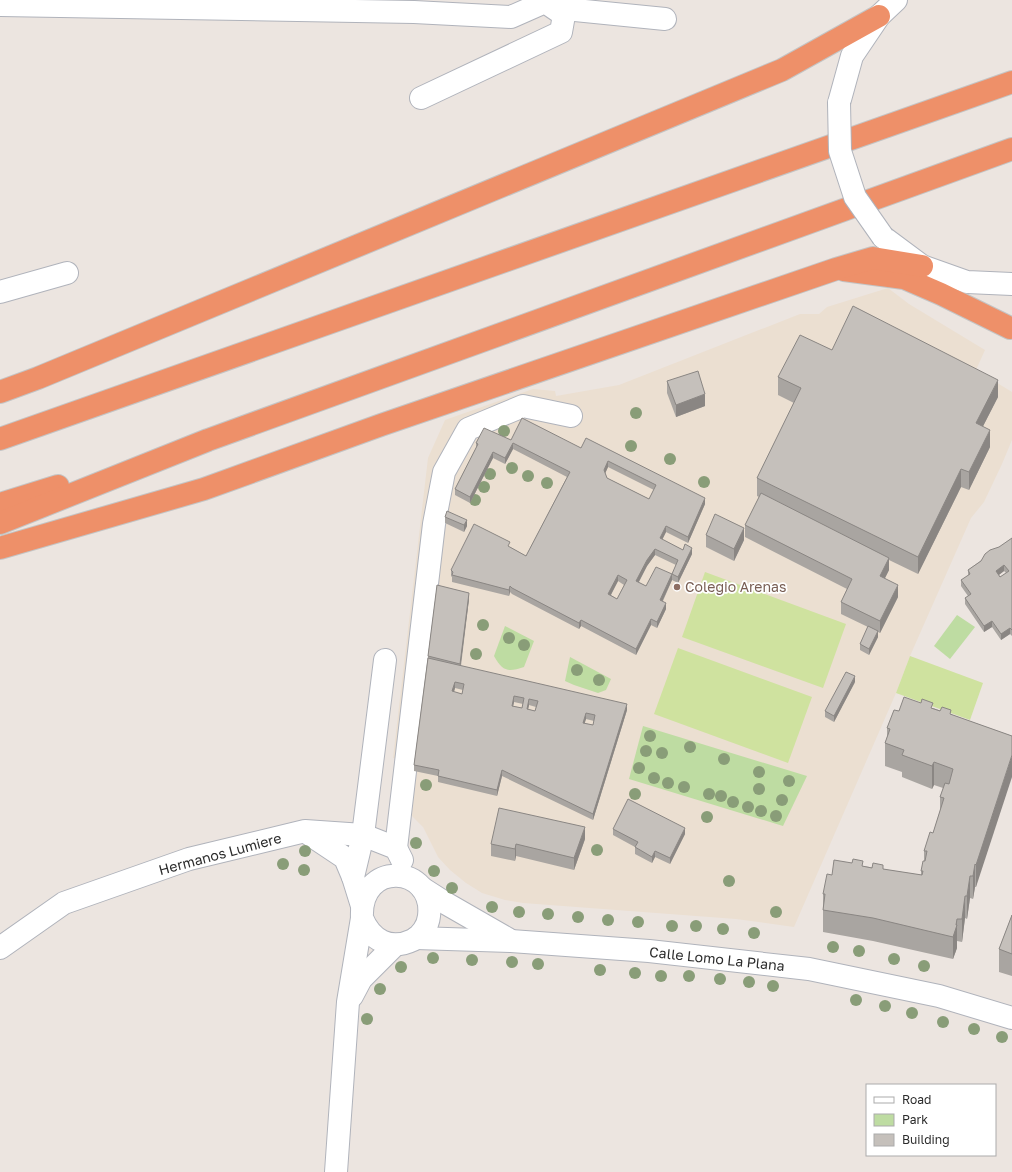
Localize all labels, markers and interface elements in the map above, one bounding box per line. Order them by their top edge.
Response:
place label: Colegio Arenas [685,578,786,595]
marker: Colegio Arenas [672,582,682,592]
street label: Hermanos Lumiere [157,829,283,878]
street label: Calle Lomo La Plana [649,943,786,974]
legend [866,1084,996,1156]
text: Road [902,1092,931,1107]
text: Park [902,1112,928,1127]
text: Building [902,1132,950,1147]

